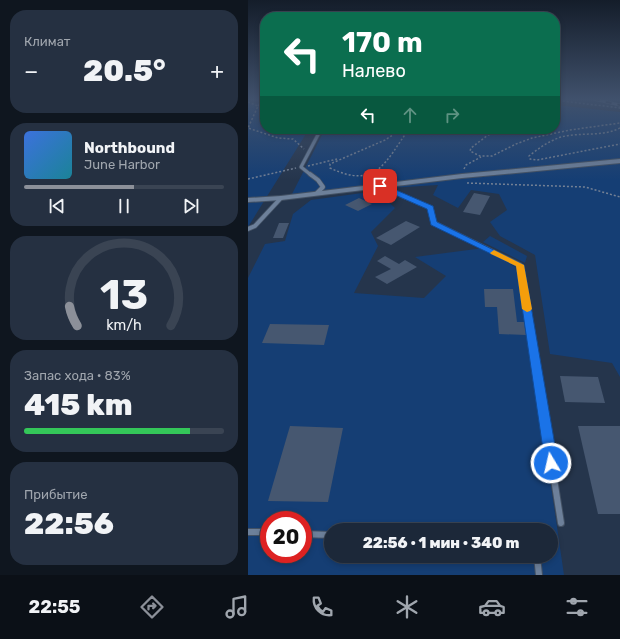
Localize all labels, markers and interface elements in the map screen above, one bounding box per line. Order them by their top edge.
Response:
text: 170 m [342,26,423,59]
icon: left [276,28,328,80]
text: Климат [24,34,70,49]
text: 20.5° [83,53,166,89]
text: − [24,58,38,85]
text: + [210,58,224,85]
text: Налево [342,60,406,82]
icon: left [357,104,379,126]
icon: ahead [399,104,421,126]
icon: right [441,104,463,126]
text: Northbound [84,139,175,157]
text: June Harbor [84,157,160,172]
pin [363,169,397,203]
icon: arrive [369,175,391,197]
icon: previous [46,195,68,217]
icon: pause [113,195,135,217]
icon: next [180,195,202,217]
text: 13 [100,269,148,318]
text: km/h [106,316,142,333]
text: Запас хода · 83% [24,368,131,383]
text: 415 km [24,387,133,423]
position arrow [530,442,572,484]
text: Прибытие [24,487,88,502]
text: 22:56 [24,506,114,542]
speed limit sign: 20 [260,511,312,563]
text: 22:56 · 1 мин · 340 m [363,534,519,552]
icon: directions [138,593,166,621]
icon: music [223,593,251,621]
icon: phone [308,593,336,621]
icon: climate [393,593,421,621]
icon: car [478,593,506,621]
icon: filters [563,593,591,621]
text: 22:55 [29,596,80,618]

